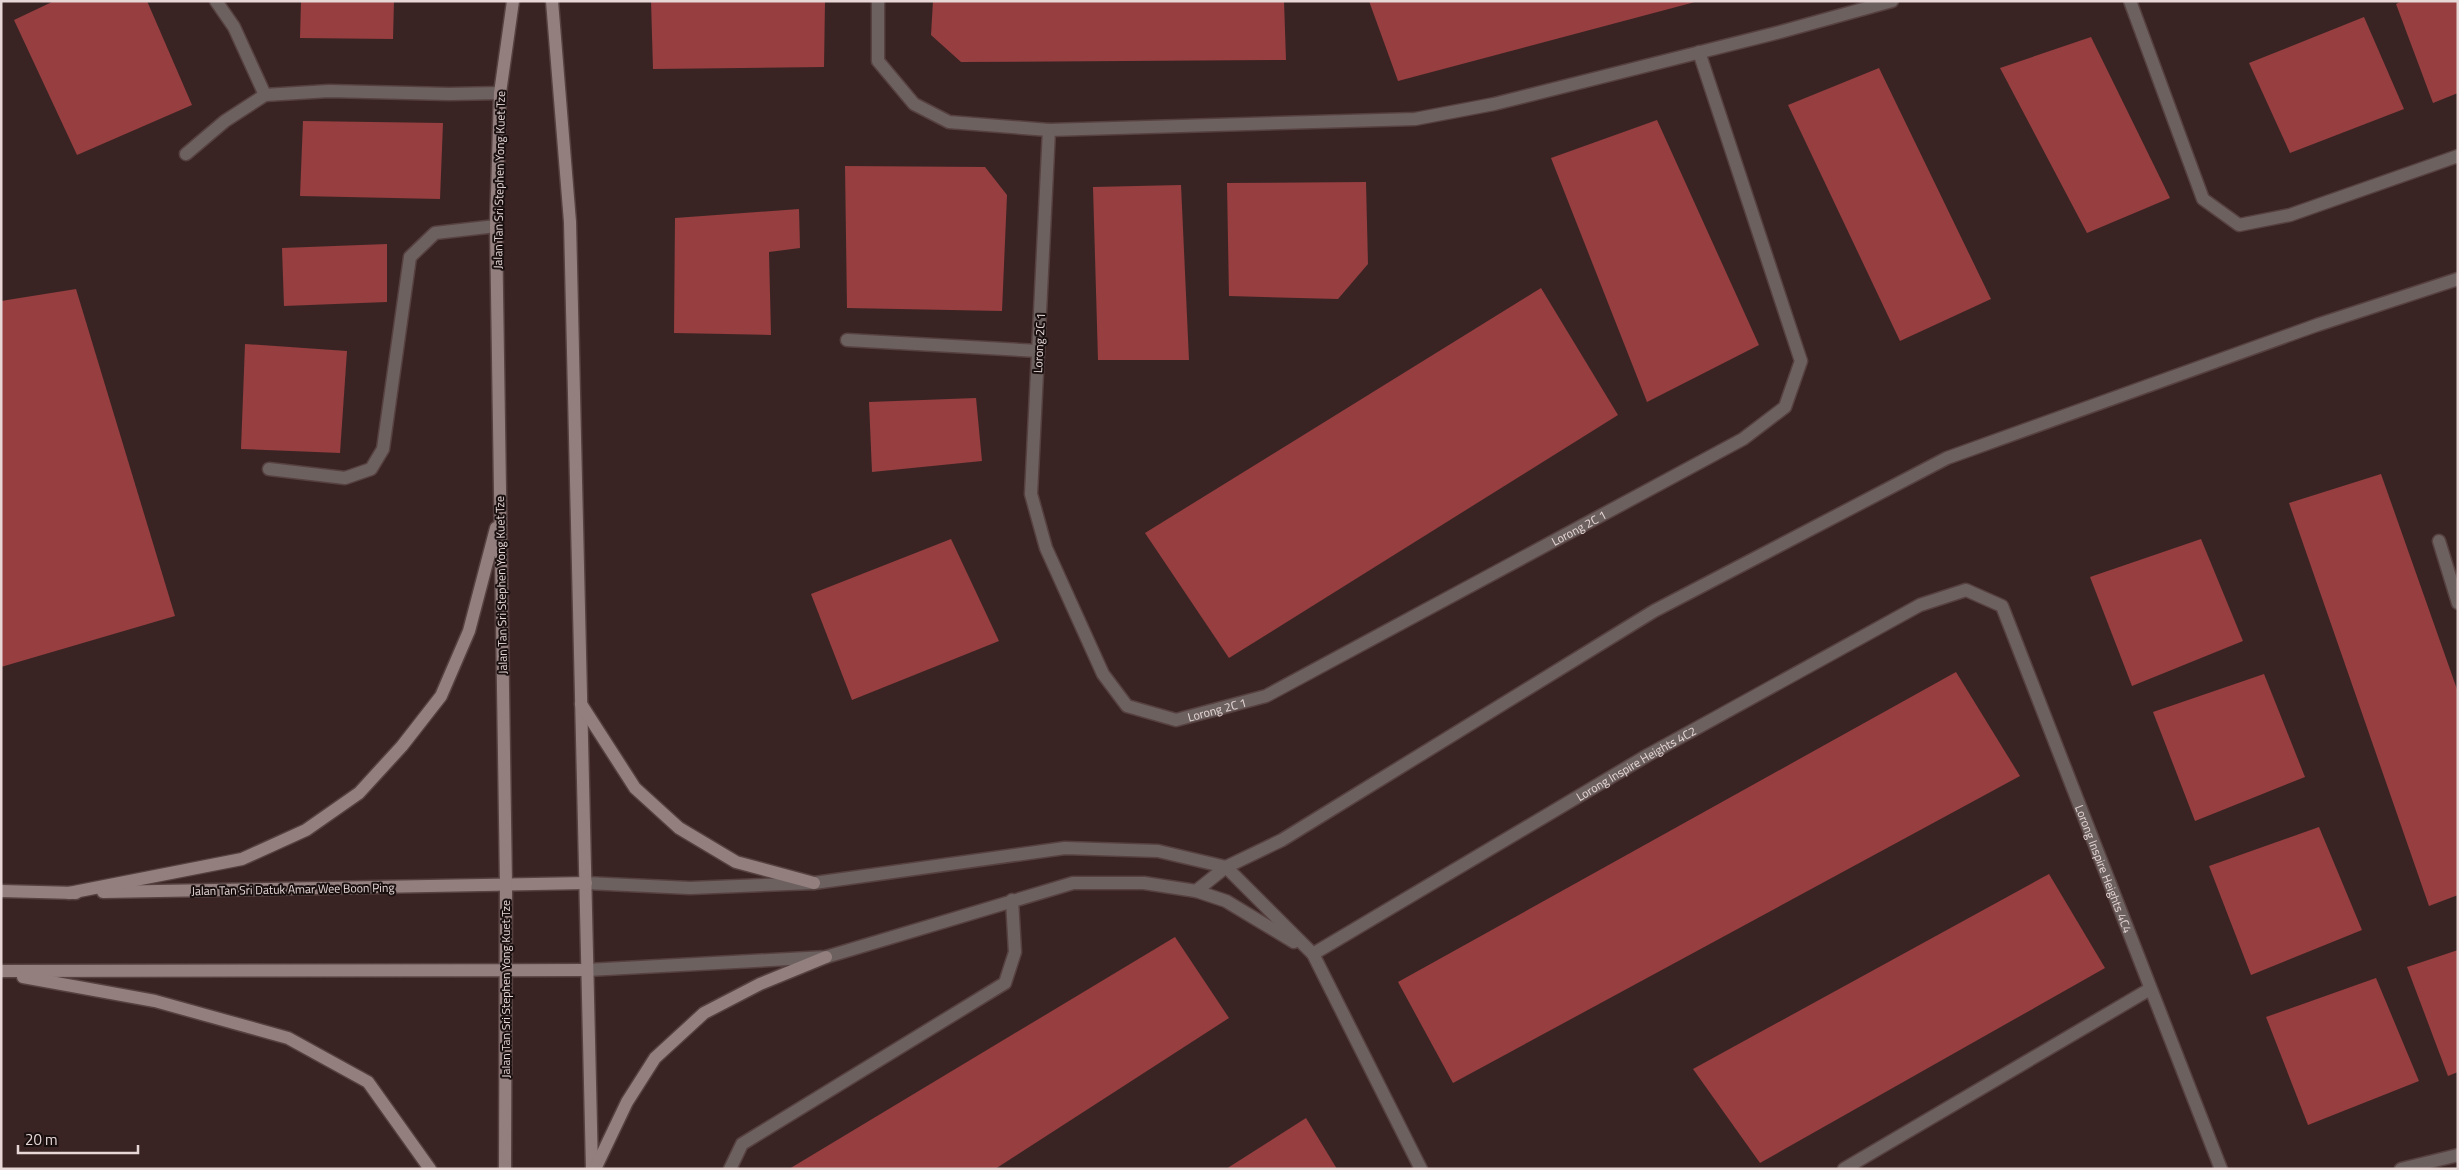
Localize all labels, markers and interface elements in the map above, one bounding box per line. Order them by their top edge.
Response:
street label: Jalan Tan Sri Stephen Yong Kuet Tze [488,91,510,269]
street label: Lorong 2C 1 [1028,312,1050,374]
street label: Jalan Tan Sri Stephen Yong Kuet Tze [490,496,512,674]
street label: Lorong 2C 1 [1548,505,1610,550]
street label: Lorong 2C 1 [1185,692,1248,726]
street label: Lorong Inspire Heights 4C2 [1572,721,1699,805]
street label: Lorong Inspire Heights 4C4 [2071,802,2138,936]
street label: Jalan Tan Sri Datuk Amar Wee Boon Ping [191,878,395,900]
street label: Jalan Tan Sri Stephen Yong Kuet Tze [496,900,515,1078]
scale bar [18,1122,138,1154]
text: 20 m [25,1128,58,1151]

